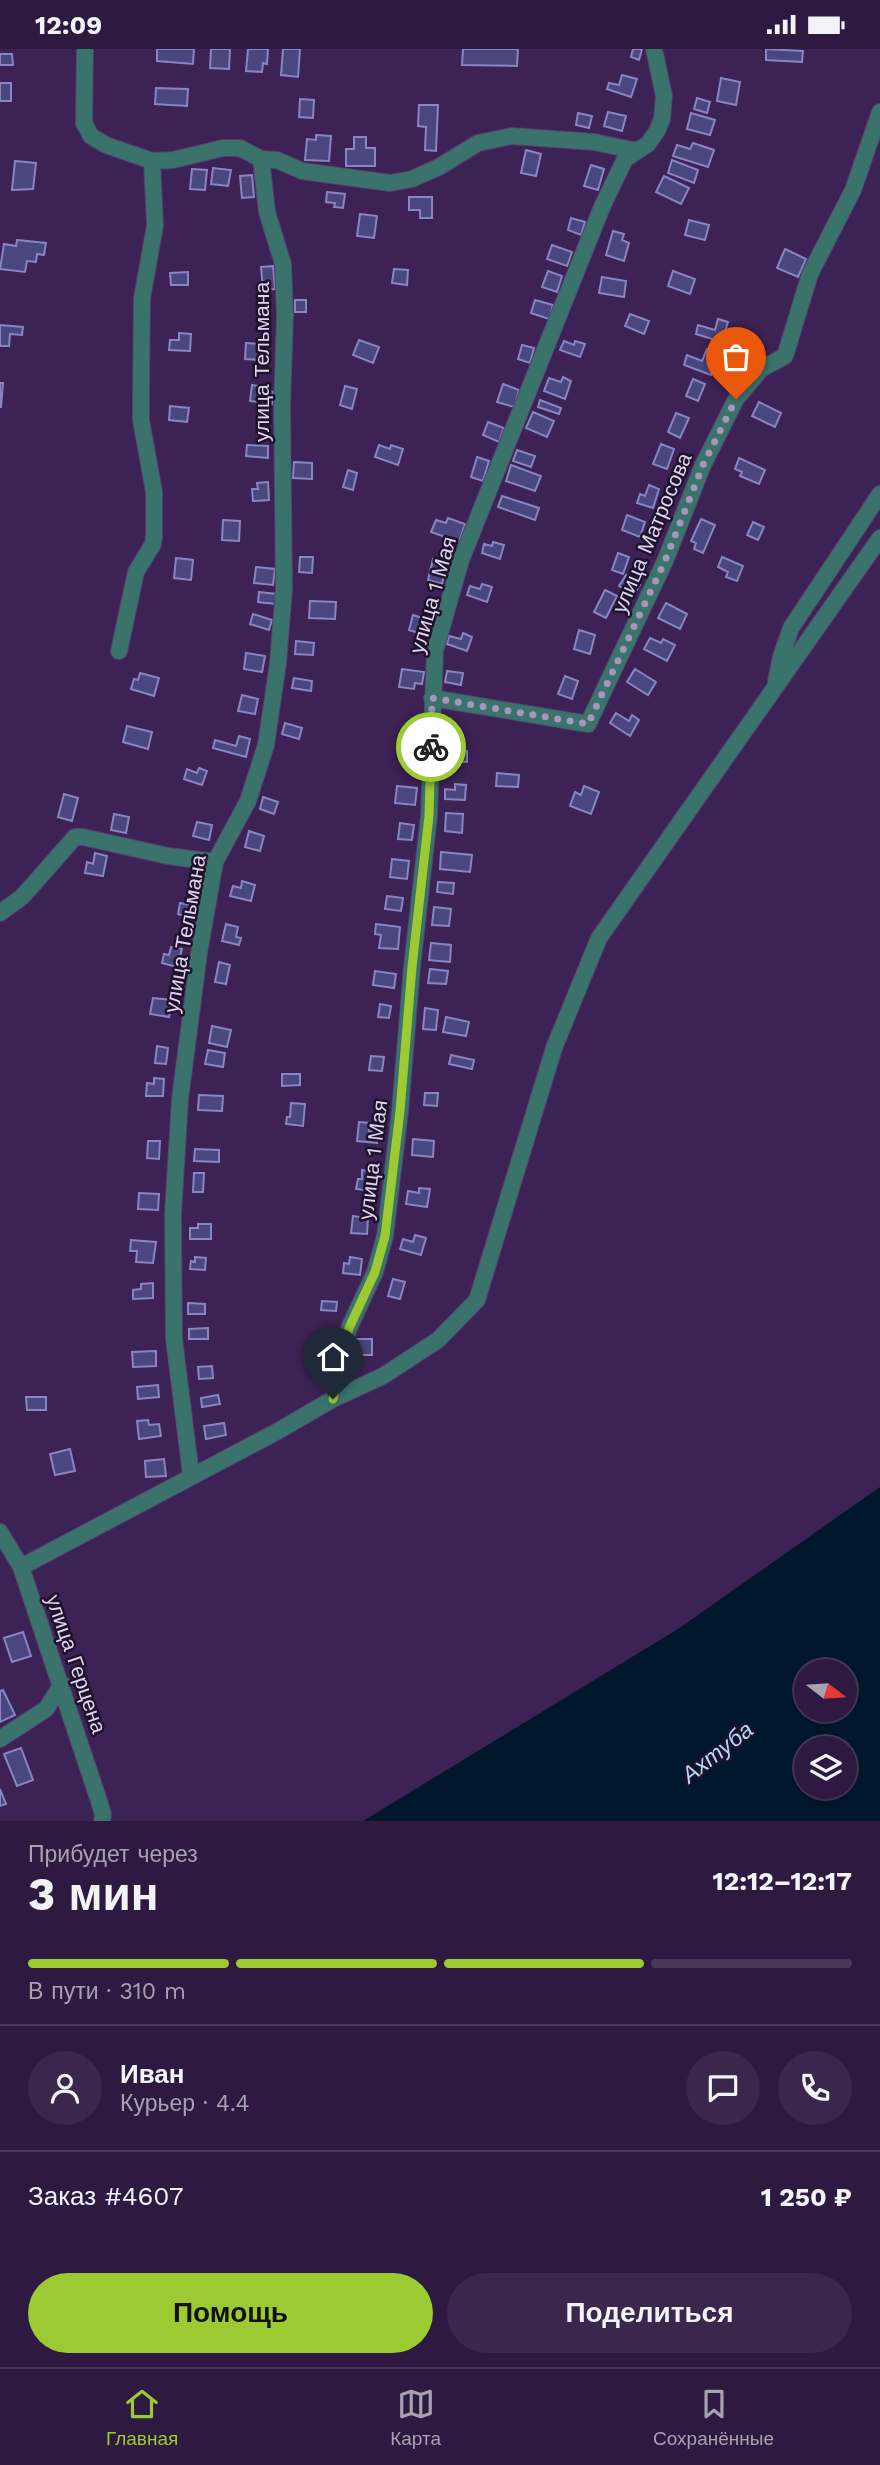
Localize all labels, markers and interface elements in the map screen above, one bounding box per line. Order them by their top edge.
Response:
text: 12:09 [35,10,102,40]
street label: улица Тельмана [249,282,274,442]
pin [706,327,766,399]
icon: bag [717,338,755,376]
street label: улица Матросова [606,449,697,617]
street label: улица 1 Мая [404,533,461,656]
courier [396,712,466,782]
icon: bike [412,728,450,766]
street label: улица Тельмана [158,853,211,1015]
street label: улица 1 Мая [353,1099,392,1221]
pin [303,1327,363,1399]
icon: home [314,1338,352,1376]
street label: улица Герцена [41,1591,112,1737]
north arrow [794,1659,858,1722]
map controls [794,1659,857,1799]
water label: Ахтуба [675,1716,758,1790]
button: layers [794,1736,857,1799]
text: Прибудет через [28,1841,198,1868]
text: 12:12–12:17 [712,1866,852,1896]
text: 3 мин [28,1867,159,1921]
text: В пути · 310 m [28,1978,186,2005]
button: person [28,2051,102,2125]
button: chat [686,2051,760,2125]
button: phone [778,2051,852,2125]
text: Иван [120,2059,185,2089]
text: Курьер · 4.4 [120,2090,250,2117]
text: Заказ #4607 [28,2181,184,2211]
text: 1 250 ₽ [761,2182,852,2212]
button: Помощь [28,2273,433,2353]
button: Поделиться [447,2273,852,2353]
tab: Главная [106,2385,178,2450]
tab: Карта [390,2385,441,2450]
tab: Сохранённые [653,2385,774,2450]

